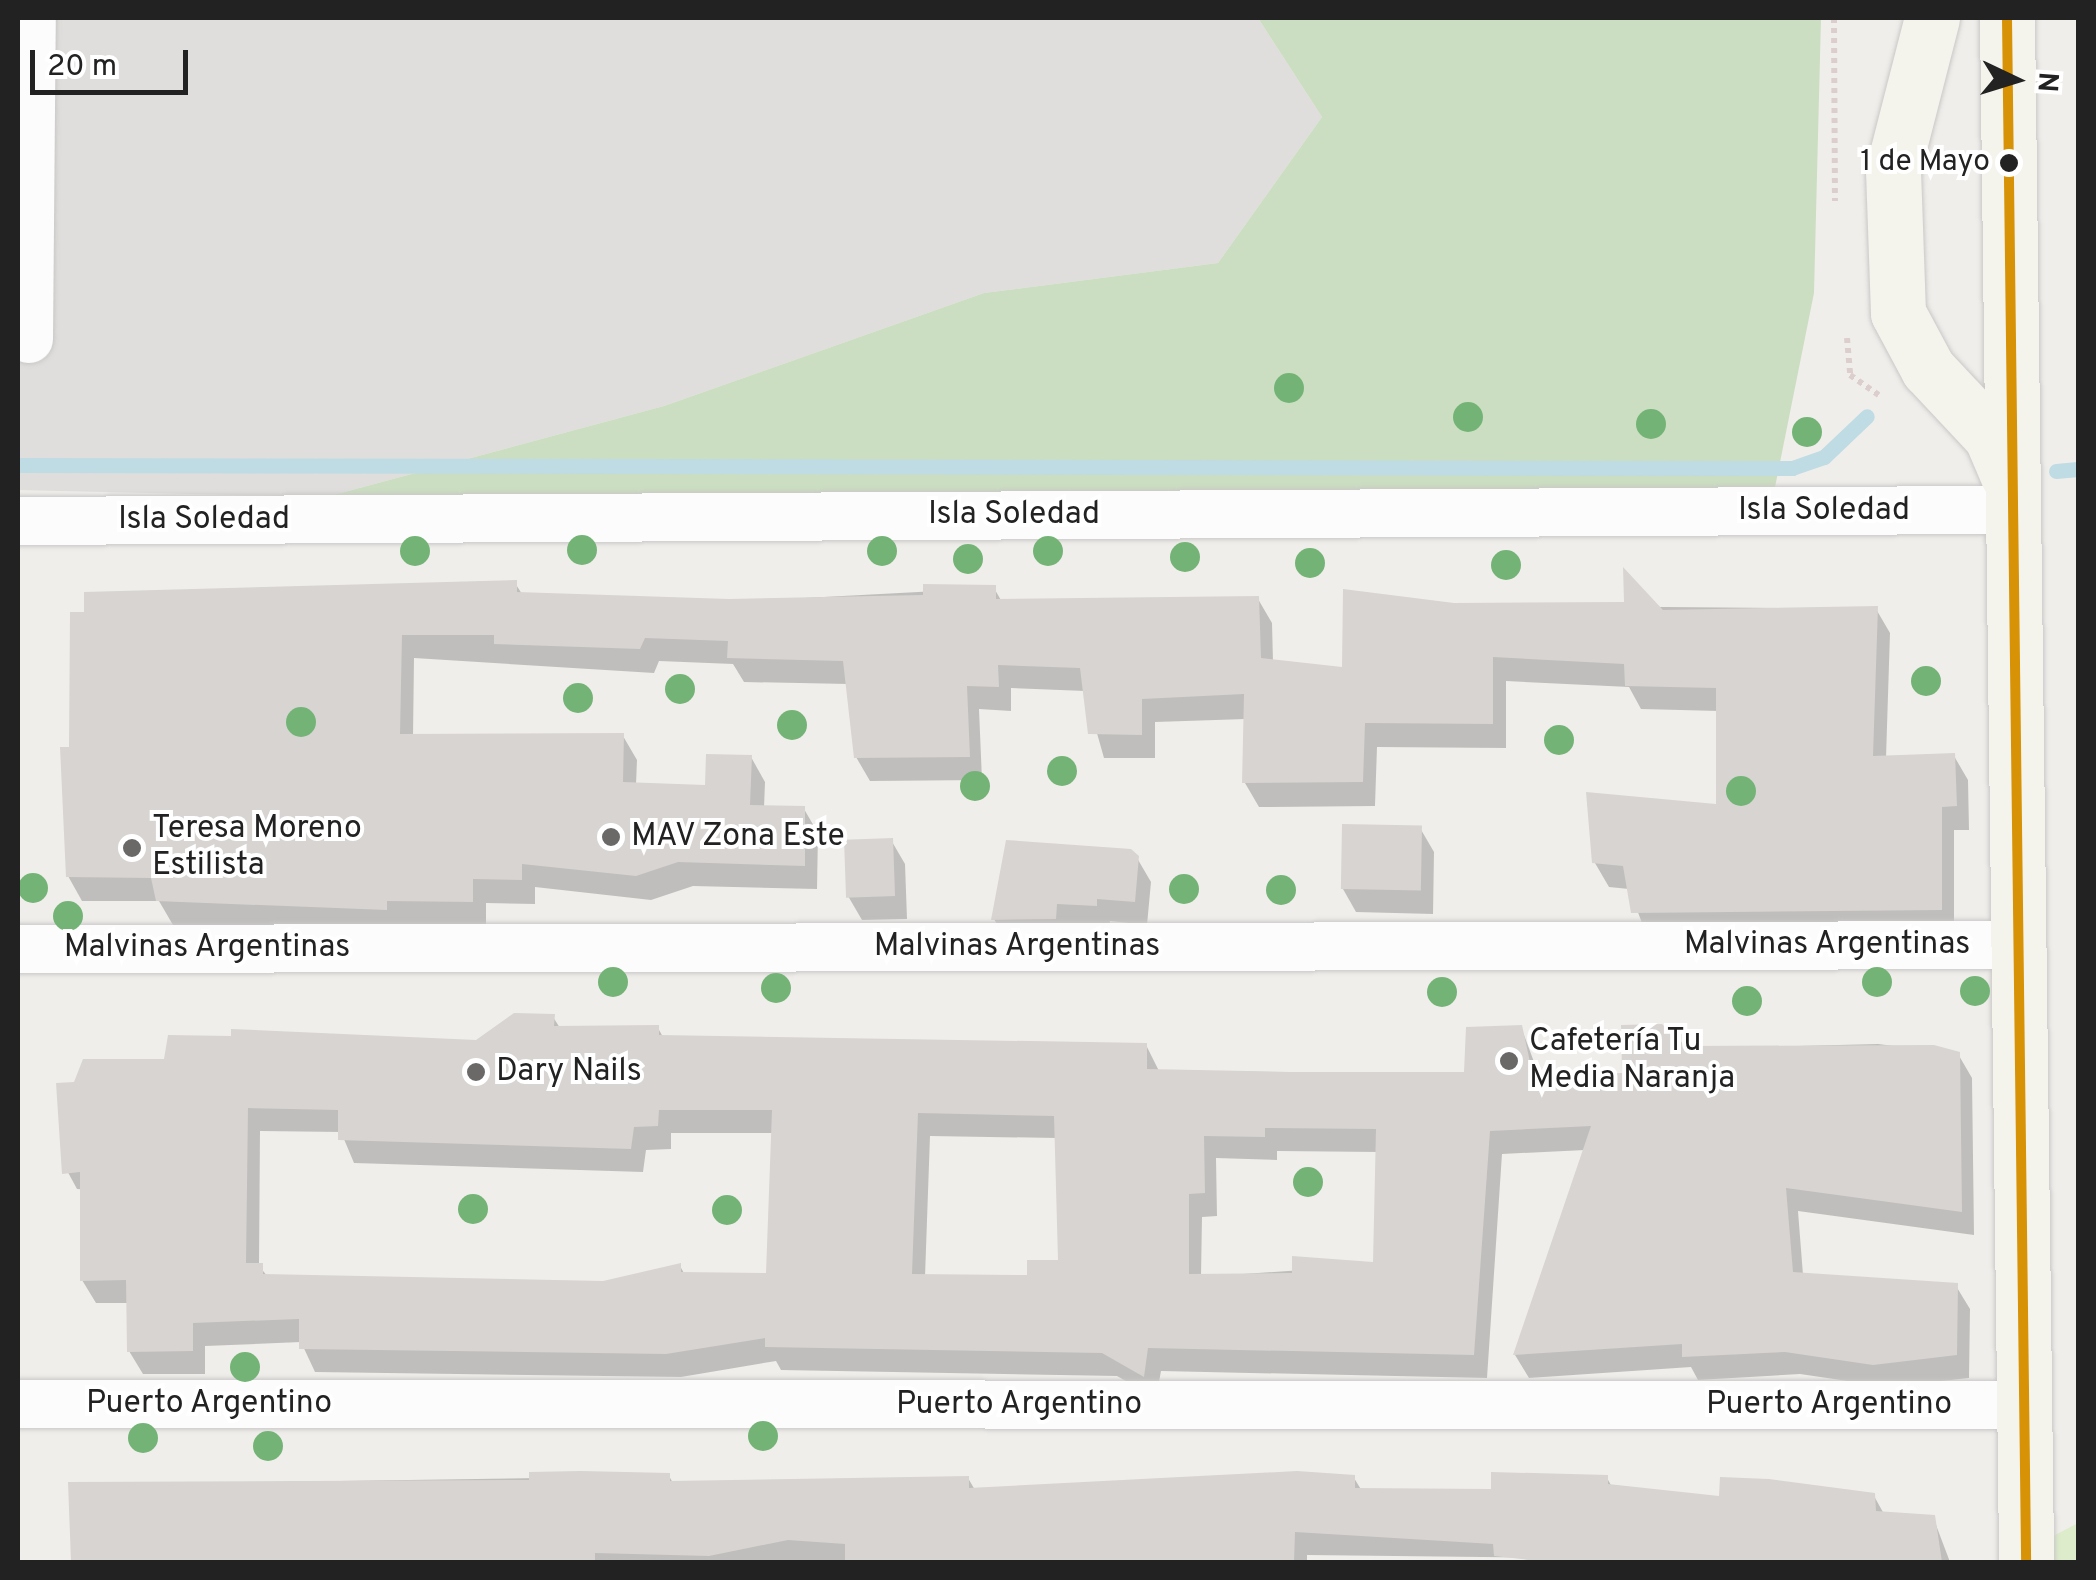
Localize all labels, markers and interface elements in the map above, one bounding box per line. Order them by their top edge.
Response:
scale bar [35,30,192,92]
north arrow [1966,30,2066,130]
text: 20 m [47,49,117,86]
text: N [2027,71,2065,93]
place label: 1 de Mayo [1860,145,1990,181]
marker: 1 de Mayo [1999,153,2019,173]
street label: Isla Soledad [1738,492,1910,530]
street label: Isla Soledad [928,496,1100,534]
street label: Isla Soledad [118,501,290,539]
place label: Teresa Moreno Estilista [152,811,362,886]
place label: MAV Zona Este [631,818,846,856]
marker: MAV Zona Este [600,826,622,848]
marker: Teresa Moreno Estilista [121,837,143,859]
street label: Malvinas Argentinas [1683,926,1971,964]
street label: Malvinas Argentinas [873,928,1161,966]
street label: Malvinas Argentinas [63,929,351,967]
place label: Cafetería Tu Media Naranja [1529,1024,1735,1099]
marker: Cafetería Tu Media Naranja [1498,1050,1520,1072]
place label: Dary Nails [496,1053,642,1091]
marker: Dary Nails [465,1061,487,1083]
street label: Puerto Argentino [85,1385,333,1423]
street label: Puerto Argentino [895,1386,1143,1424]
street label: Puerto Argentino [1705,1386,1953,1424]

